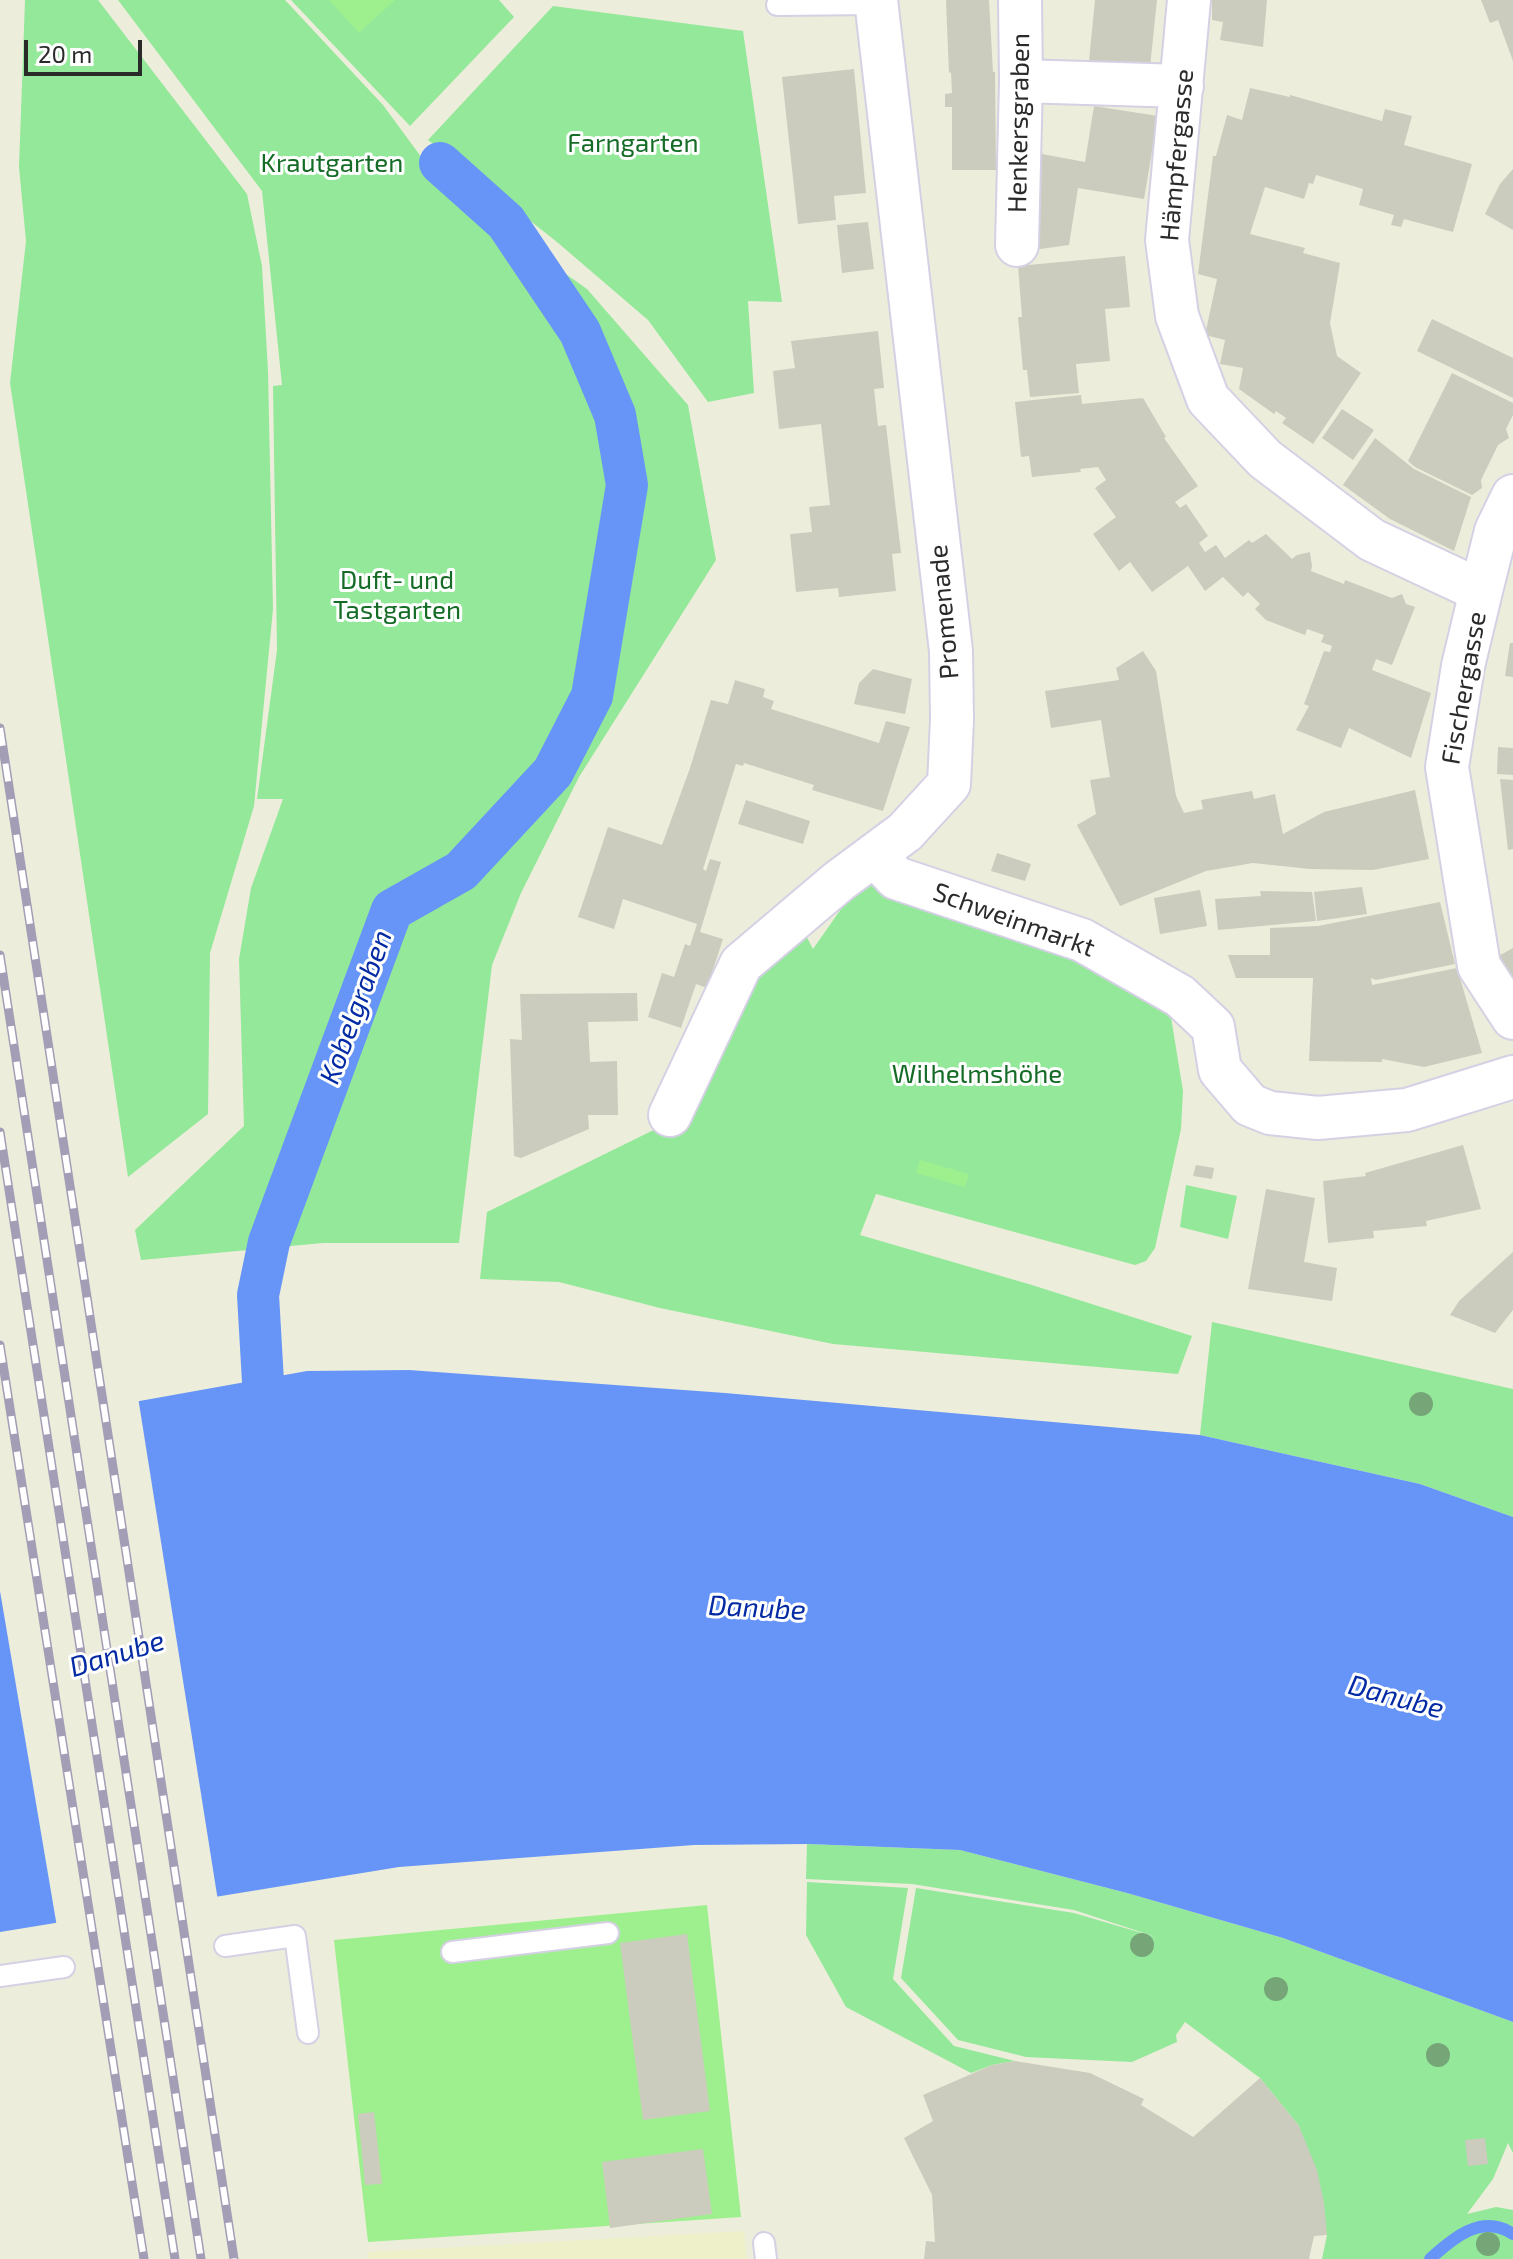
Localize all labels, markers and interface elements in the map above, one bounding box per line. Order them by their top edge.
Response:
scale bar [28,24,146,74]
street label: Henkersgraben [1002,33,1036,213]
text: 20 m [38,39,92,68]
street label: Hämpfergasse [1154,68,1200,242]
park label: Farngarten [567,127,699,159]
park label: Krautgarten [261,147,403,179]
street label: Promenade [923,543,965,681]
park label: Duft- und Tastgarten [333,564,461,626]
street label: Fischergasse [1435,609,1493,767]
street label: Schweinmarkt [929,876,1099,964]
water label: Kobelgraben [313,925,399,1089]
park label: Wilhelmshöhe [892,1058,1062,1090]
water label: Danube [707,1589,807,1627]
water label: Danube [65,1624,169,1684]
water label: Danube [1344,1668,1448,1726]

